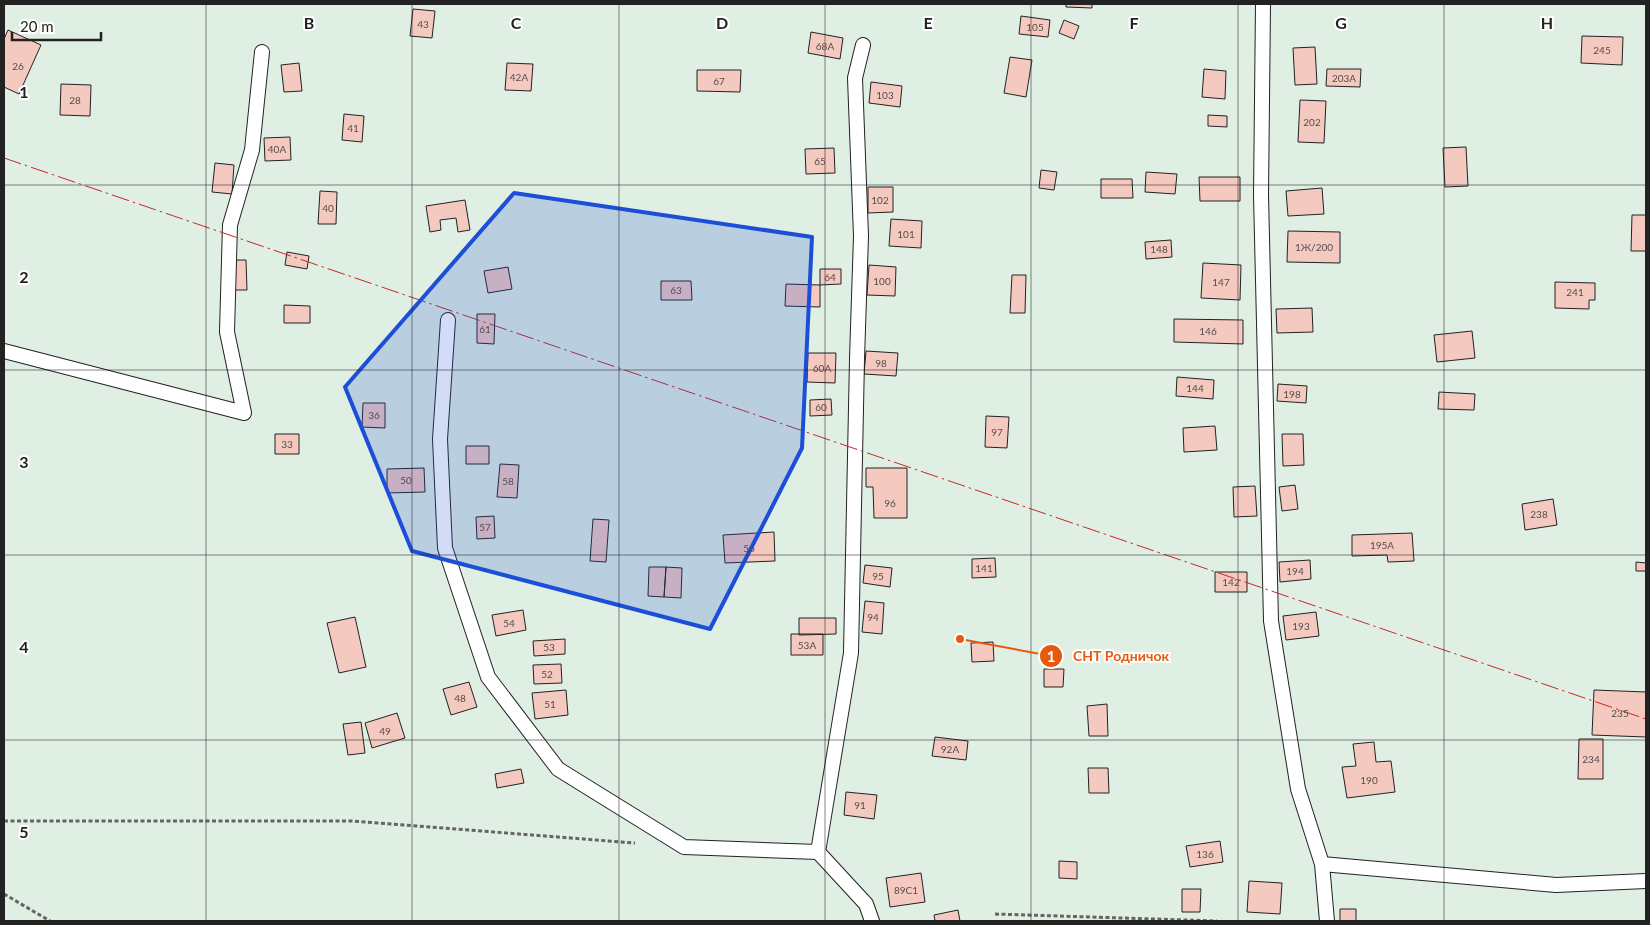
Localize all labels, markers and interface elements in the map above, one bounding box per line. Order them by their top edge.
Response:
scale bar [12,10,101,42]
text: B [304,13,314,32]
text: C [511,13,522,32]
text: D [716,13,728,32]
text: E [923,13,933,32]
text: F [1129,13,1139,32]
text: G [1335,13,1347,32]
text: H [1541,13,1553,32]
text: 20 m [20,17,54,35]
house number: 43 [417,18,429,30]
house number: 105 [1026,21,1044,33]
house number: 68А [816,40,834,52]
house number: 245 [1593,44,1611,56]
house number: 26 [12,60,24,72]
house number: 42А [510,71,528,83]
house number: 203А [1332,72,1356,84]
house number: 67 [713,75,725,87]
text: 1 [19,82,29,101]
house number: 103 [876,89,894,101]
house number: 28 [69,94,81,106]
house number: 202 [1303,116,1321,128]
house number: 41 [347,122,359,134]
house number: 40А [268,143,286,155]
house number: 65 [814,155,826,167]
house number: 102 [871,194,889,206]
house number: 40 [322,202,334,214]
house number: 101 [897,228,915,240]
house number: 1Ж/200 [1295,241,1333,253]
house number: 148 [1150,243,1168,255]
text: 2 [19,267,29,286]
house number: 64 [824,271,836,283]
house number: 100 [873,275,891,287]
house number: 147 [1212,276,1230,288]
house number: 63 [670,284,682,296]
house number: 241 [1566,286,1584,298]
house number: 61 [479,323,491,335]
house number: 146 [1199,325,1217,337]
house number: 98 [875,357,887,369]
house number: 60А [813,362,831,374]
house number: 144 [1186,382,1204,394]
house number: 198 [1283,388,1301,400]
house number: 60 [815,401,827,413]
house number: 36 [368,409,380,421]
house number: 97 [991,426,1003,438]
house number: 33 [281,438,293,450]
text: 3 [19,452,29,471]
house number: 50 [400,474,412,486]
house number: 58 [502,475,514,487]
house number: 96 [884,497,896,509]
house number: 238 [1530,508,1548,520]
house number: 57 [479,521,491,533]
house number: 195А [1370,539,1394,551]
house number: 56 [743,542,755,554]
house number: 141 [975,562,993,574]
house number: 194 [1286,565,1304,577]
house number: 95 [872,570,884,582]
house number: 142 [1222,576,1240,588]
house number: 94 [867,611,879,623]
house number: 54 [503,617,515,629]
house number: 193 [1292,620,1310,632]
text: 4 [19,637,29,656]
house number: 53А [798,639,816,651]
house number: 53 [543,641,555,653]
callout: СНТ Родничок [1038,642,1179,671]
text: 1 [1047,647,1055,665]
text: СНТ Родничок [1073,647,1169,664]
house number: 52 [541,668,553,680]
house number: 48 [454,692,466,704]
house number: 51 [544,698,556,710]
house number: 235 [1611,707,1629,719]
house number: 49 [379,725,391,737]
house number: 92А [941,743,959,755]
house number: 234 [1582,753,1600,765]
house number: 190 [1360,774,1378,786]
house number: 91 [854,799,866,811]
text: 5 [19,822,29,841]
house number: 136 [1196,848,1214,860]
house number: 89С1 [894,884,918,896]

